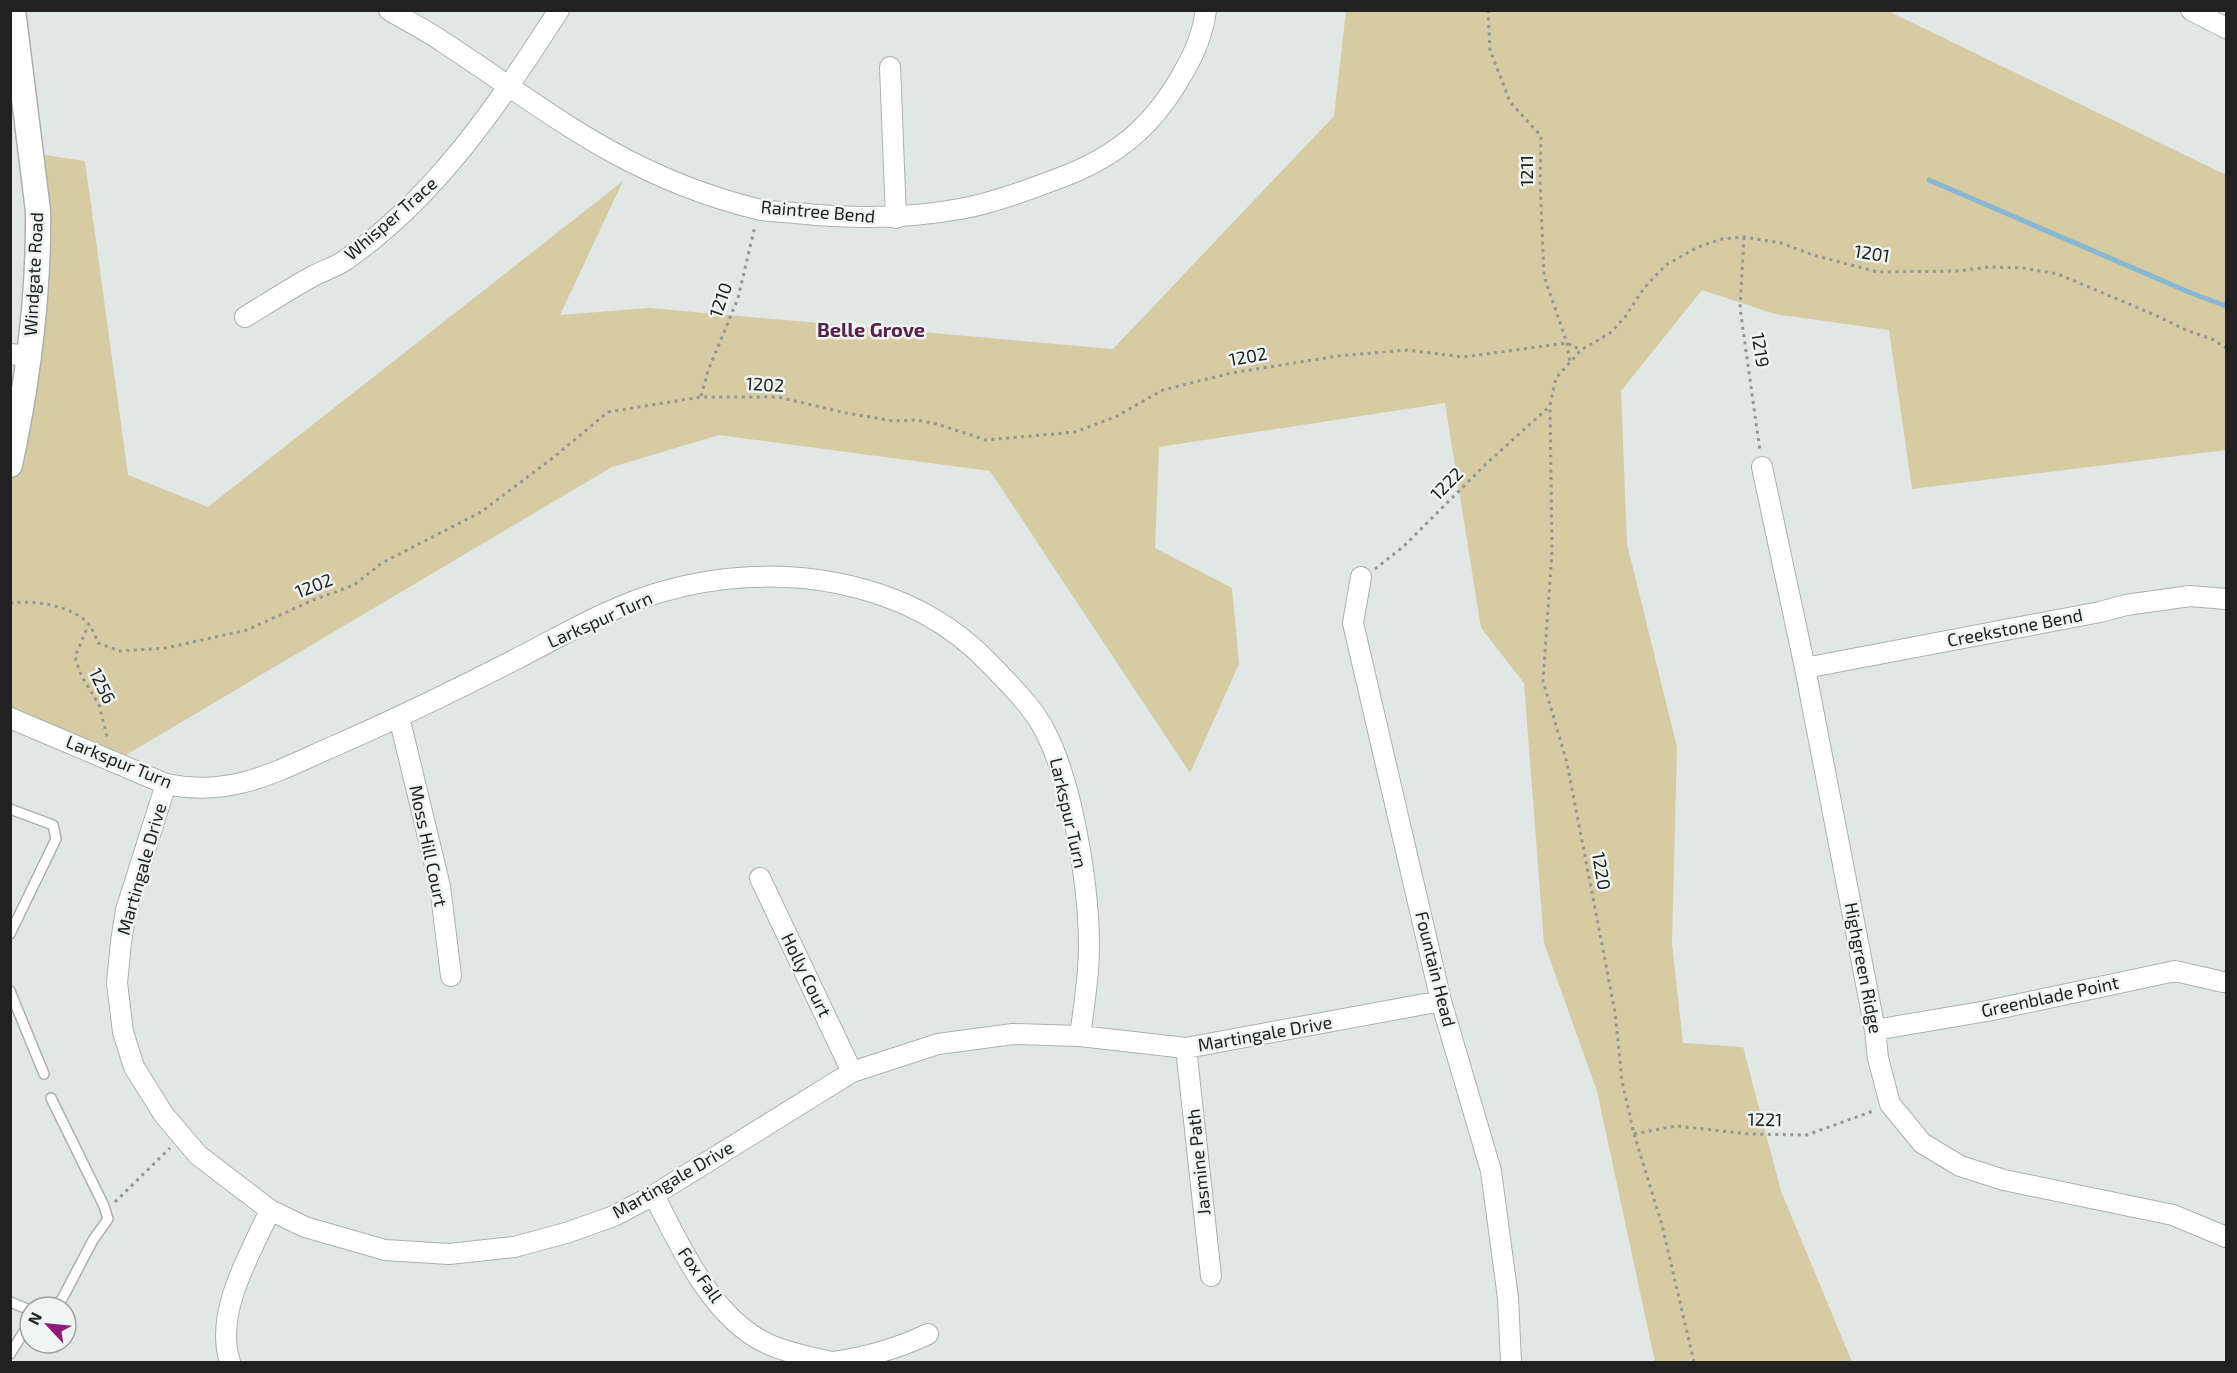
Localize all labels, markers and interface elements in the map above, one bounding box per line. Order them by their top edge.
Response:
street label: 1211 [1515,155,1537,187]
street label: Whisper Trace [339,172,441,265]
street label: Raintree Bend [760,195,876,227]
street label: Windgate Road [19,211,47,337]
street label: 1201 [1853,239,1891,267]
street label: 1210 [704,279,736,320]
district label: Belle Grove [817,317,925,341]
street label: 1219 [1747,331,1775,369]
street label: 1202 [1227,342,1269,370]
street label: 1202 [745,372,785,396]
street label: 1222 [1425,462,1467,504]
street label: 1202 [292,568,335,602]
street label: Larkspur Turn [544,586,655,652]
street label: Creekstone Bend [1945,603,2084,651]
street label: 1256 [85,664,121,707]
street label: Larkspur Turn [63,730,176,792]
street label: Larkspur Turn [1046,755,1092,870]
street label: Moss Hill Court [405,783,453,909]
street label: Martingale Drive [112,800,170,937]
street label: 1220 [1588,850,1616,892]
street label: Highgreen Ridge [1840,900,1888,1035]
street label: Fountain Head [1411,909,1461,1029]
street label: Holly Court [777,929,837,1020]
street label: Greenblade Point [1979,971,2121,1021]
street label: Martingale Drive [1196,1010,1334,1056]
street label: Jasmine Path [1181,1108,1215,1217]
street label: 1221 [1748,1108,1782,1130]
street label: Martingale Drive [608,1136,737,1223]
street label: Fox Fall [674,1242,728,1307]
north arrow [18,1295,78,1355]
text: N [23,1309,45,1328]

